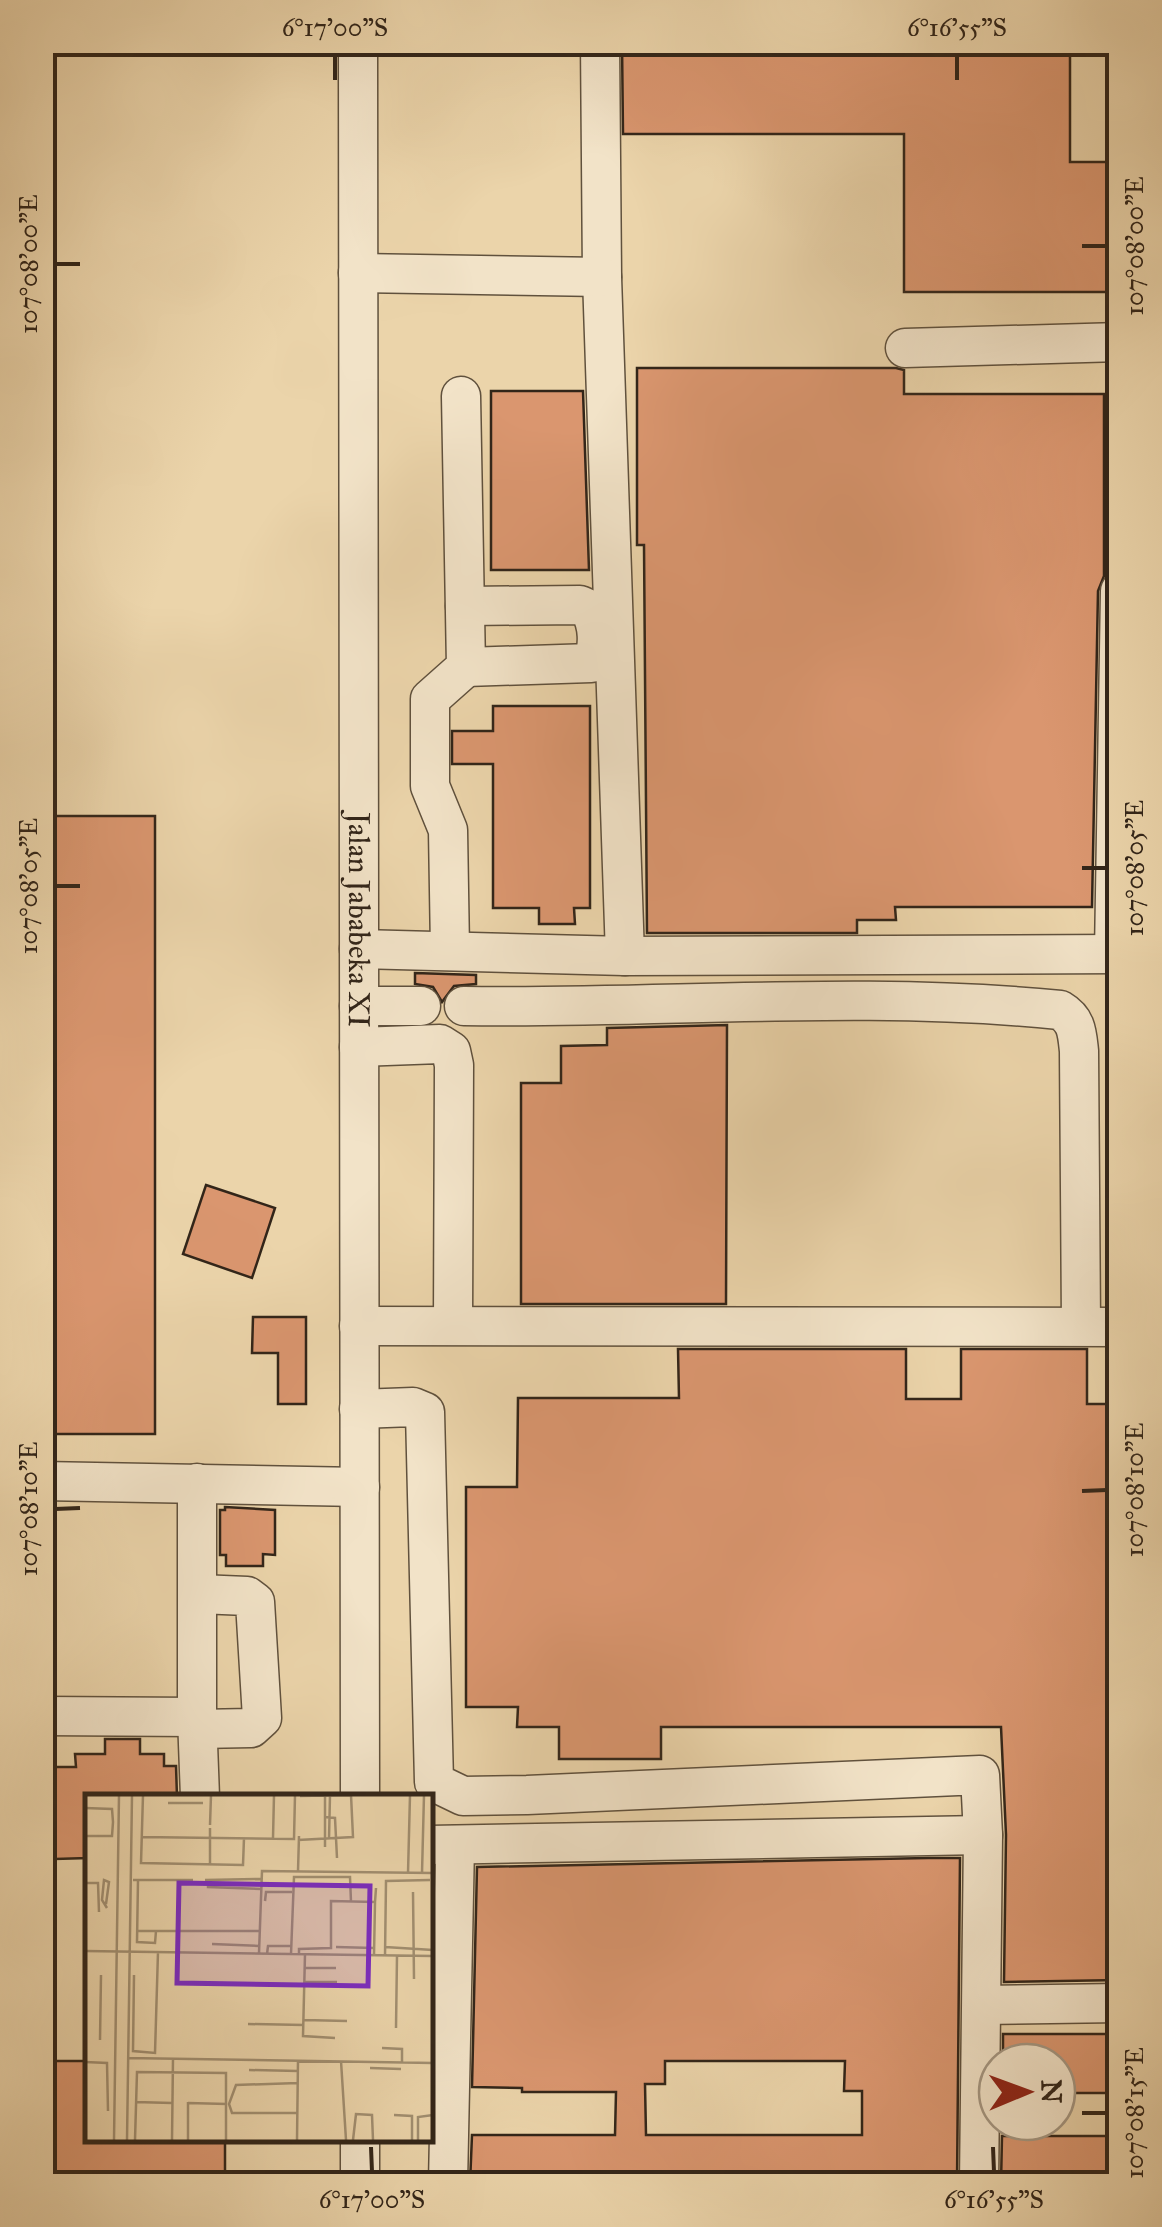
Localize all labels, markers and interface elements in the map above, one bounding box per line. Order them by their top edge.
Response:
text: 6°17'00"S [282,12,388,43]
text: 6°16'55"S [907,12,1007,43]
text: 107°08'00"E [1119,176,1150,316]
text: 107°08'00"E [13,194,44,334]
text: 107°08'05"E [1119,800,1150,936]
street label: Jalan Jababeka XI [341,809,377,1028]
text: 107°08'05"E [13,818,44,954]
text: 107°08'10"E [1119,1423,1150,1557]
text: 107°08'10"E [13,1442,44,1576]
inset map [85,1794,432,2142]
north arrow [977,2042,1077,2142]
text: 107°08'15"E [1119,2047,1150,2179]
text: N [1034,2079,1069,2104]
text: 6°17'00"S [319,2184,425,2215]
text: 6°16'55"S [944,2184,1044,2215]

